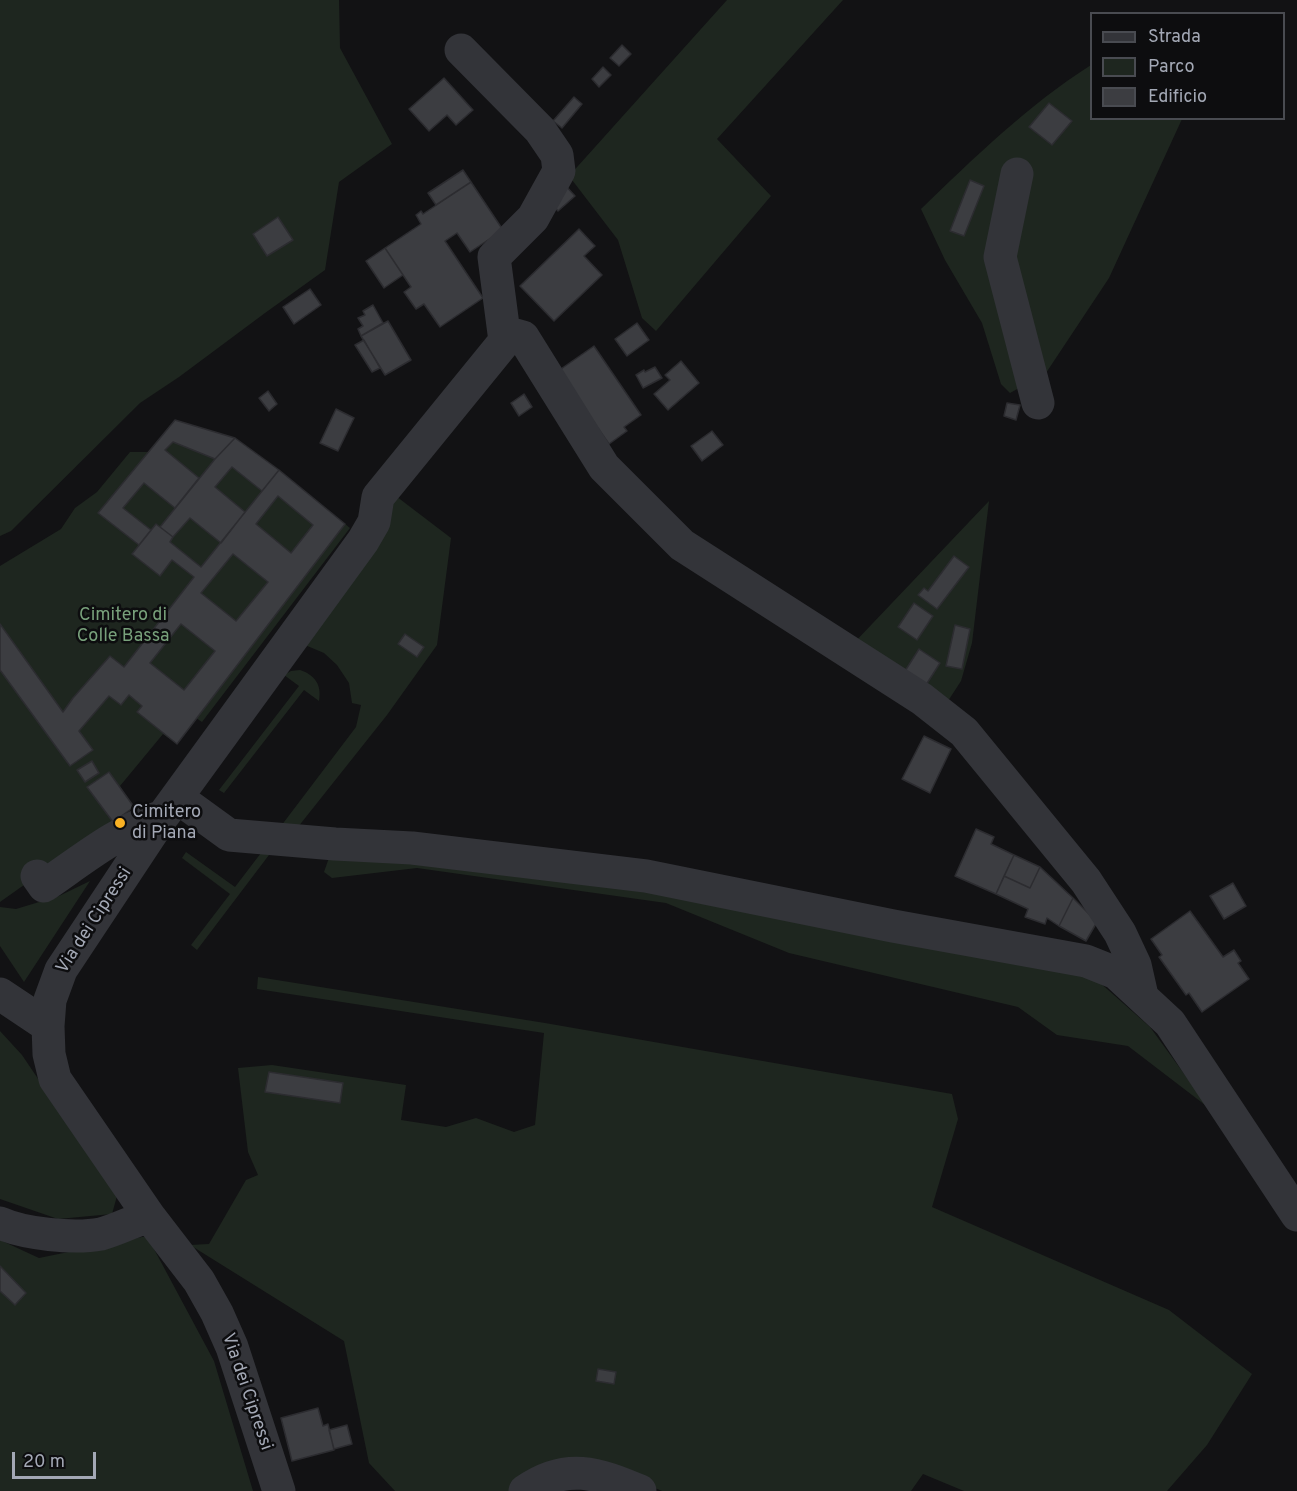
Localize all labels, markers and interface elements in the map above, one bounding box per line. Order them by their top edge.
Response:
legend [1090,12,1285,120]
text: Strada [1148,26,1201,49]
text: Parco [1148,56,1194,79]
text: Edificio [1148,86,1207,109]
park label: Cimitero di Colle Bassa [77,605,169,648]
place label: Cimitero di Piana [132,802,201,844]
marker: Cimitero di Piana [113,816,127,830]
street label: Via dei Cipressi [53,864,137,978]
street label: Via dei Cipressi [216,1331,276,1453]
scale bar [15,1440,99,1478]
text: 20 m [23,1451,65,1474]

